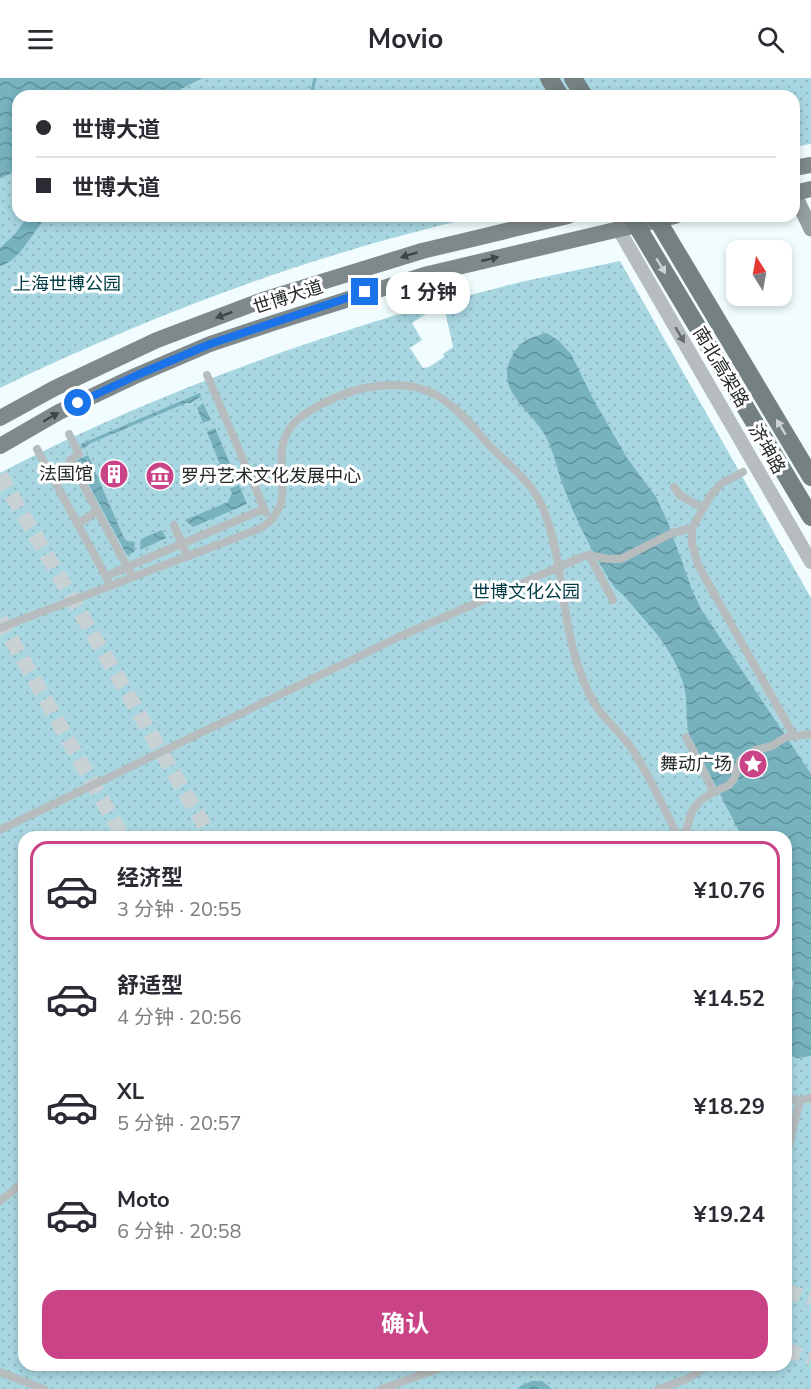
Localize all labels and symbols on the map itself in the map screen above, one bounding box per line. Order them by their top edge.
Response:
north arrow [726,240,792,306]
one-way arrow [400,250,418,260]
one-way arrow [481,254,500,263]
one-way arrow [655,258,666,274]
callout: 1 分钟 [386,271,470,313]
park label: 上海世博公园 [13,272,121,296]
street label: 世博大道 [250,274,326,320]
route end [351,278,378,305]
one-way arrow [215,310,233,320]
street label: 南北高架路 [688,322,754,412]
one-way arrow [675,327,685,344]
route start [64,389,91,416]
one-way arrow [43,412,60,422]
one-way arrow [776,418,786,435]
street label: 济坤路 [743,420,791,478]
building icon: 法国馆 [98,458,130,490]
museum icon: 罗丹艺术文化发展中心 [144,460,176,492]
place label: 法国馆 [39,462,93,486]
place label: 罗丹艺术文化发展中心 [181,464,361,488]
park label: 世博文化公园 [472,580,580,604]
place icon: 舞动广场 [737,748,769,780]
place label: 舞动广场 [660,752,732,776]

